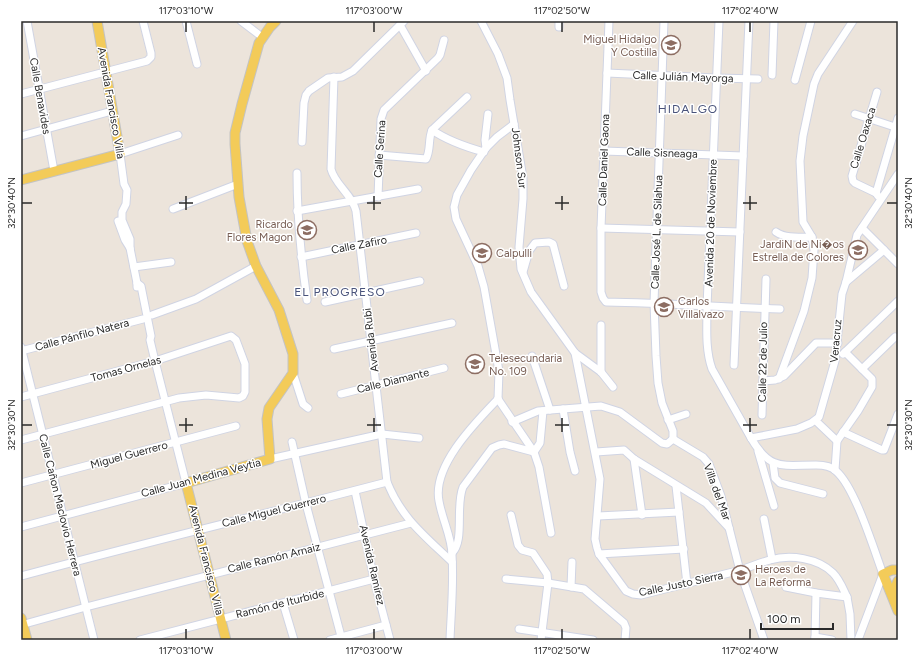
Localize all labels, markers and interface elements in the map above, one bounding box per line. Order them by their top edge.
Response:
text: 117°03'10"W [159,4,214,17]
text: 117°03'00"W [346,4,403,17]
text: 117°02'50"W [534,4,591,17]
text: 117°02'40"W [722,4,779,17]
place label: Miguel Hidalgo Y Costilla [583,33,657,59]
school or university icon: Miguel Hidalgo Y Costilla [660,34,682,56]
street label: Avenida Francisco Villa [95,46,127,160]
street label: Calle Benavides [27,57,53,135]
street label: Calle Julián Mayorga [632,69,734,85]
district label: HIDALGO [658,102,718,116]
street label: Calle Oaxaca [847,106,879,170]
street label: Calle Daniel Gaona [596,114,612,206]
street label: Calle Serina [371,120,389,178]
street label: Johnson Sur [509,127,529,189]
street label: Calle Sisneaga [626,145,698,161]
street label: Avenida 20 de Noviembre [702,159,720,287]
street label: Calle José L. de Silahua [649,175,665,289]
text: 32°30'40"N [5,177,18,229]
text: 32°30'40"N [902,177,915,229]
place label: Ricardo Flores Magon [227,218,293,244]
school or university icon: Ricardo Flores Magon [296,219,318,241]
street label: Calle Zafiro [330,233,388,257]
place label: JardiN de Ni�os Estrella de Colores [752,238,844,264]
school or university icon: JardiN de Ni�os Estrella de Colores [847,239,869,261]
school or university icon: Calpulli [471,242,493,264]
place label: Calpulli [496,247,532,260]
district label: EL PROGRESO [294,285,386,299]
place label: Carlos Villalvazo [678,295,724,321]
school or university icon: Carlos Villalvazo [653,296,675,318]
street label: Avenida Rubi [361,307,381,373]
street label: Calle Pánfilo Natera [34,316,130,354]
street label: Veracruz [828,319,844,363]
street label: Calle 22 de Julio [756,322,770,402]
place label: Telesecundaria No. 109 [489,352,562,378]
street label: Tomas Ornelas [89,353,163,385]
school or university icon: Telesecundaria No. 109 [464,353,486,375]
street label: Calle Diamante [355,366,431,396]
text: 32°30'30"N [5,399,18,451]
text: 32°30'30"N [902,399,915,451]
street label: Calle Cañon Maclovio Herrera [36,433,84,577]
street label: Miguel Guerrero [89,438,169,472]
street label: Calle Juan Medina Veytia [140,456,262,500]
street label: Villa del Mar [701,462,733,522]
street label: Calle Miguel Guerrero [221,492,327,530]
street label: Avenida Francisco Villa [186,504,226,616]
street label: Avenida Ramírez [356,524,388,606]
street label: Calle Ramón Arnaiz [226,540,322,576]
place label: Heroes de La Reforma [755,563,811,589]
school or university icon: Heroes de La Reforma [730,564,752,586]
street label: Calle Justo Sierra [638,569,724,599]
street label: Ramón de Iturbide [234,587,326,621]
scale bar [761,605,833,631]
text: 100 m [767,612,801,626]
text: 117°03'10"W [159,644,214,657]
text: 117°03'00"W [346,644,403,657]
text: 117°02'50"W [534,644,591,657]
text: 117°02'40"W [722,644,779,657]

